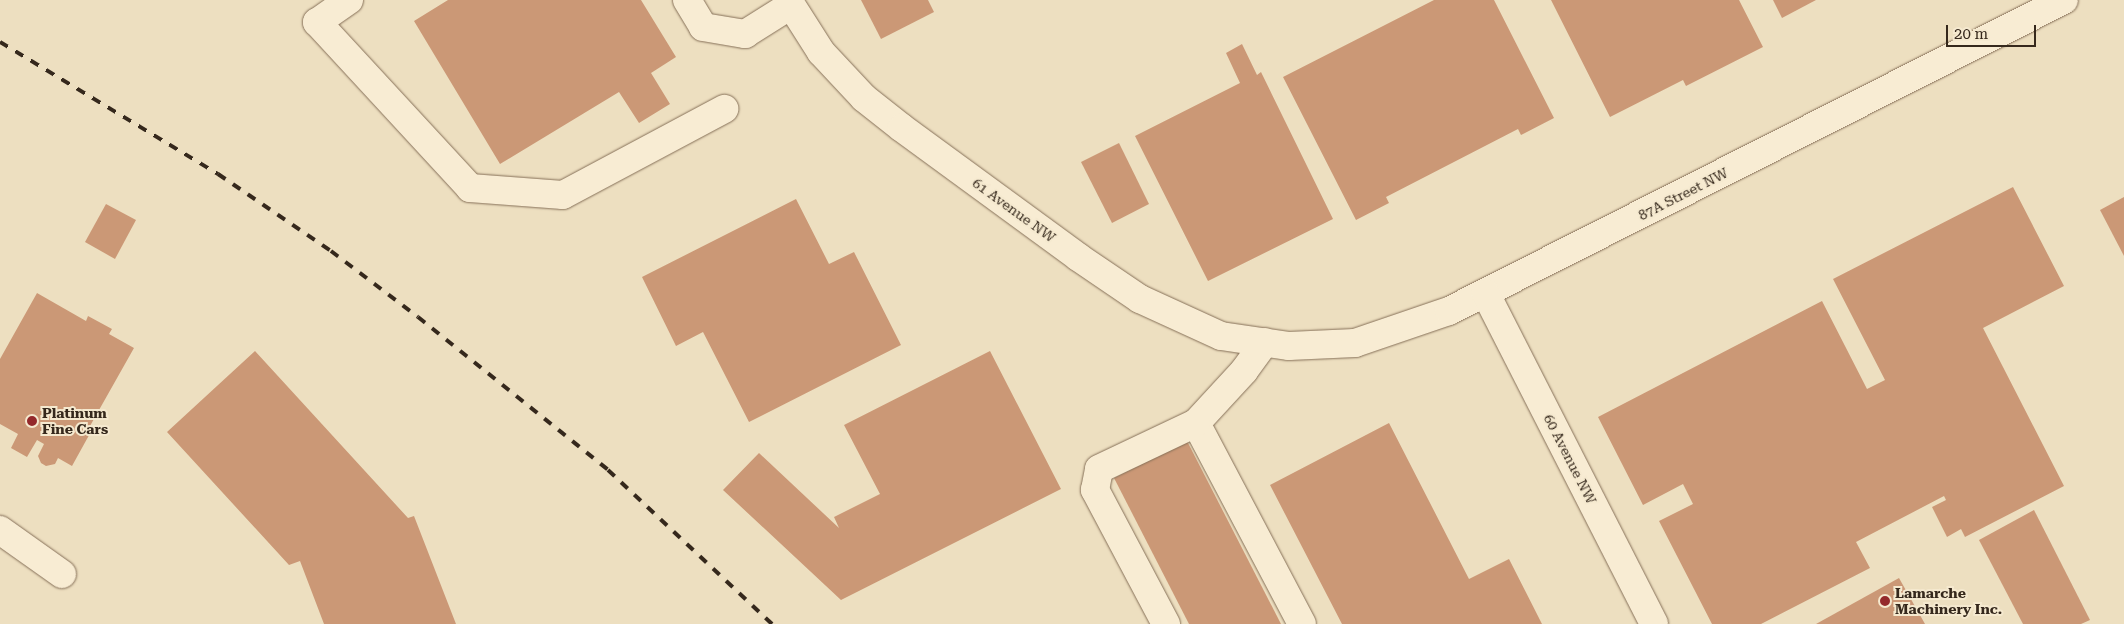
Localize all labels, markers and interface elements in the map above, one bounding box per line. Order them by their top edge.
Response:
scale bar [1949,15,2039,47]
text: 20 m [1954,25,1988,43]
street label: 87A Street NW [1635,164,1731,224]
street label: 61 Avenue NW [969,174,1059,246]
place label: Platinum Fine Cars [42,405,108,438]
street label: 60 Avenue NW [1540,411,1600,507]
marker: Platinum Fine Cars [26,415,38,427]
place label: Lamarche Machinery Inc. [1895,585,2002,618]
marker: Lamarche Machinery Inc. [1879,595,1891,607]

